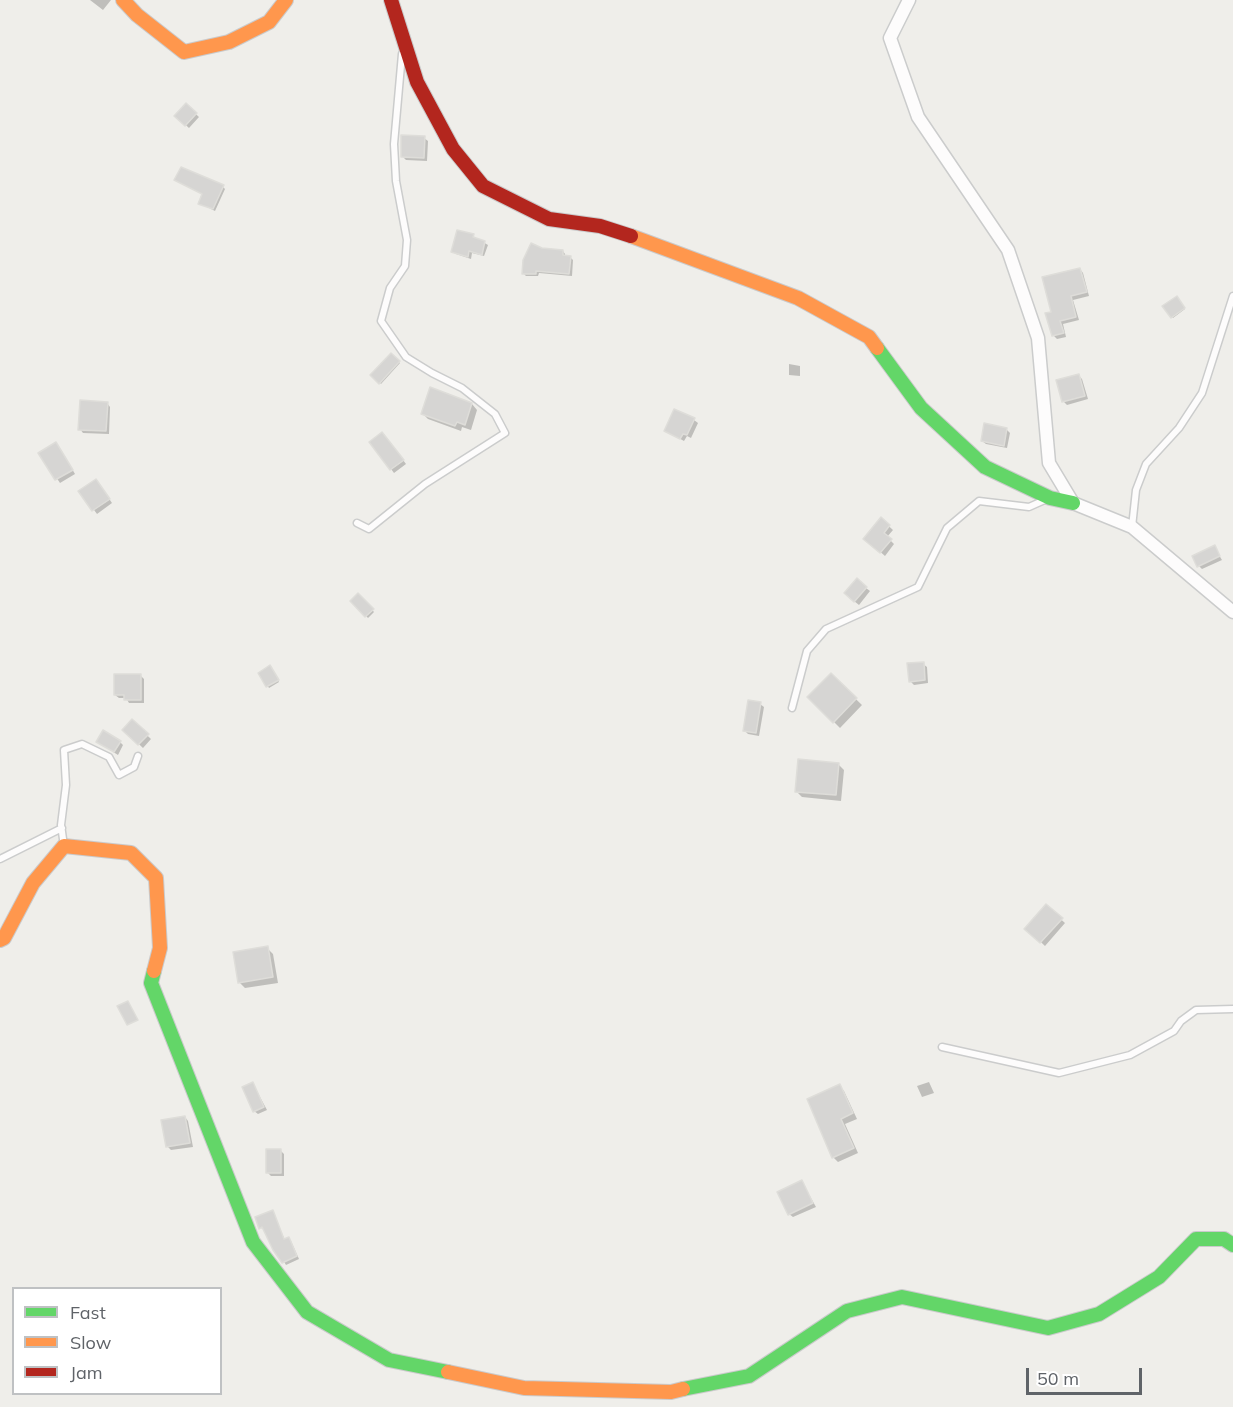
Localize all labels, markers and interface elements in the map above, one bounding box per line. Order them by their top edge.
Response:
legend [12,1287,222,1395]
text: Fast [70,1301,106,1324]
text: Slow [70,1331,111,1354]
scale bar [1029,1356,1144,1394]
text: Jam [70,1361,103,1384]
text: 50 m [1037,1367,1079,1390]

